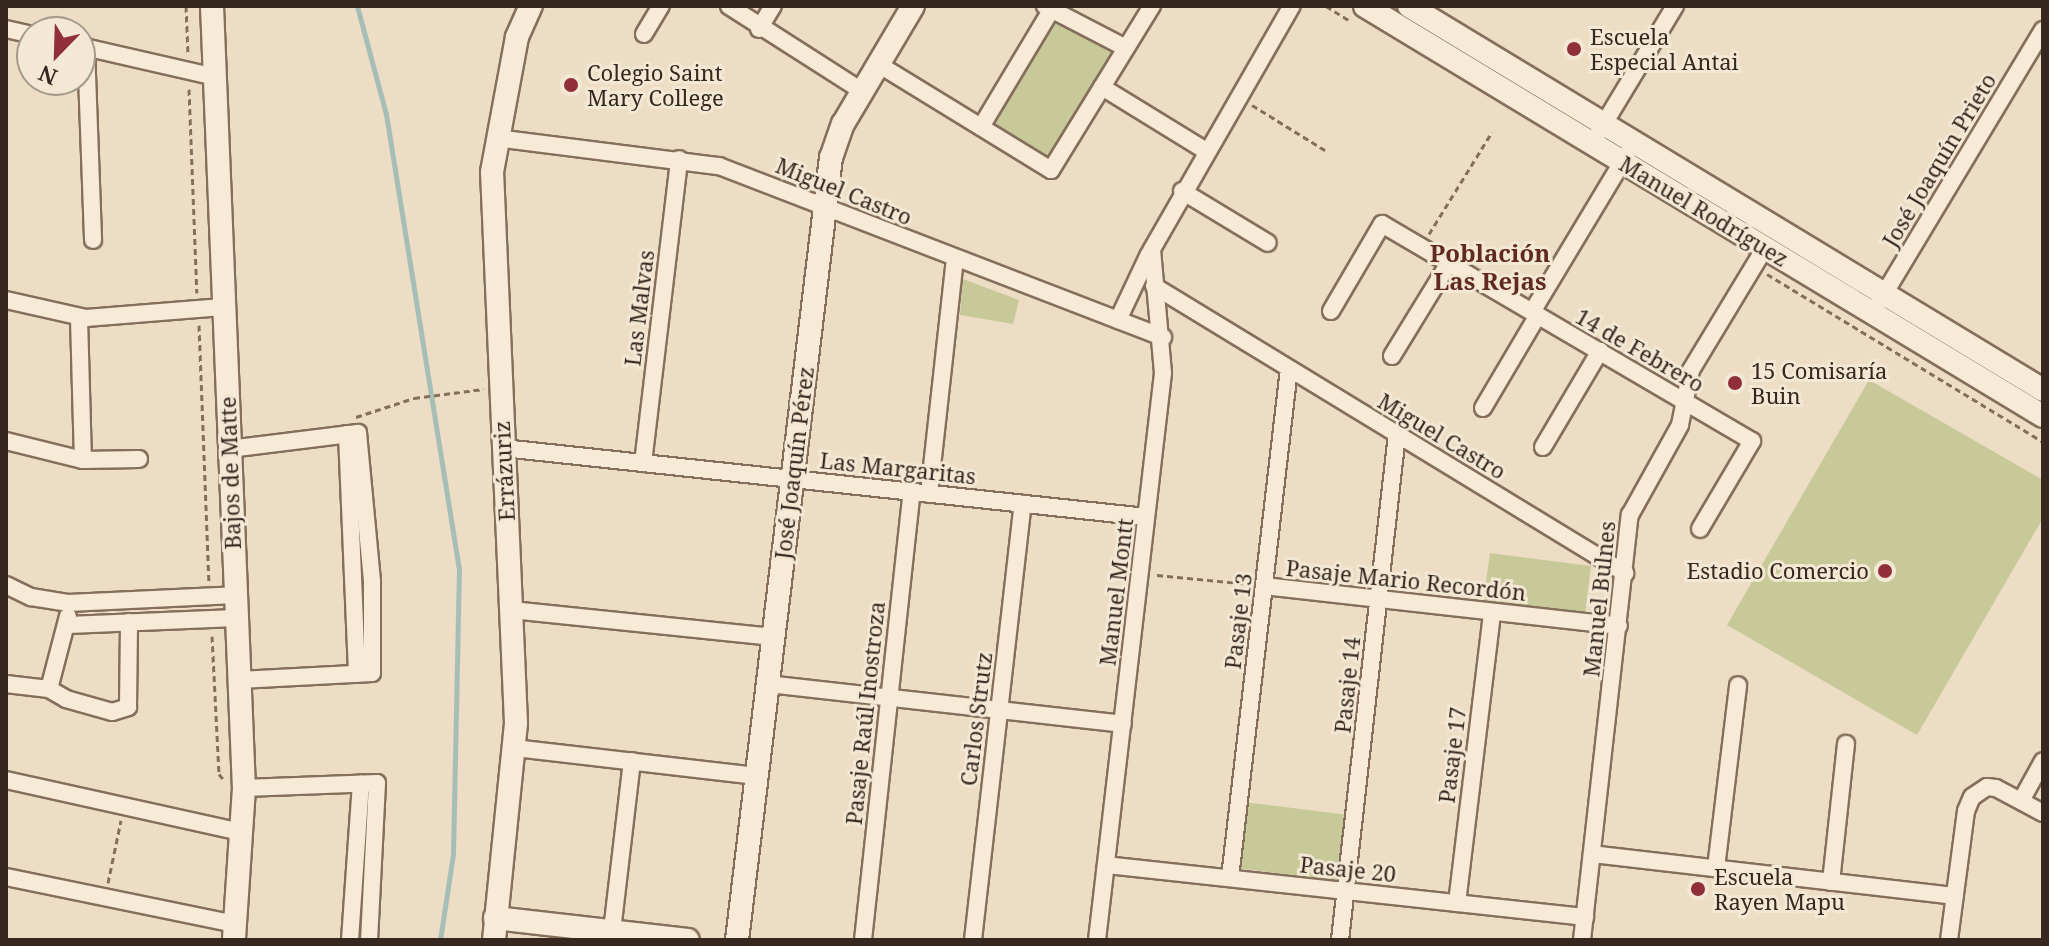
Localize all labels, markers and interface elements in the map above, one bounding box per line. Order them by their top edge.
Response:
north arrow [16,16,96,96]
place label: Escuela Especial Antai [1590,23,1739,74]
marker: Escuela Especial Antai [1565,40,1583,58]
text: N [34,59,61,93]
place label: Colegio Saint Mary College [587,59,724,110]
street label: José Joaquín Prieto [1877,68,2001,252]
marker: Colegio Saint Mary College [562,76,580,94]
street label: Manuel Rodríguez [1615,150,1793,272]
street label: Miguel Castro [772,152,916,230]
district label: Población Las Rejas [1430,239,1550,295]
street label: Las Malvas [619,249,659,367]
street label: 14 de Febrero [1571,303,1709,397]
place label: 15 Comisaría Buin [1751,357,1887,408]
street label: José Joaquín Pérez [769,365,819,561]
marker: 15 Comisaría Buin [1726,374,1744,392]
street label: Miguel Castro [1373,387,1511,485]
street label: Bajos de Matte [214,396,246,550]
street label: Errázuriz [488,420,520,522]
street label: Las Margaritas [819,447,977,489]
street label: Manuel Montt [1094,517,1138,667]
street label: Manuel Bulnes [1578,520,1620,678]
street label: Pasaje Mario Recordón [1285,554,1527,606]
place label: Estadio Comercio [1687,558,1869,584]
marker: Estadio Comercio [1876,562,1894,580]
street label: Pasaje 13 [1219,571,1257,671]
street label: Pasaje Raúl Inostroza [840,600,890,826]
street label: Pasaje 14 [1329,636,1365,734]
street label: Carlos Strutz [955,651,997,787]
street label: Pasaje 17 [1433,705,1471,805]
street label: Pasaje 20 [1299,851,1397,887]
place label: Escuela Rayen Mapu [1714,863,1845,914]
marker: Escuela Rayen Mapu [1689,880,1707,898]

